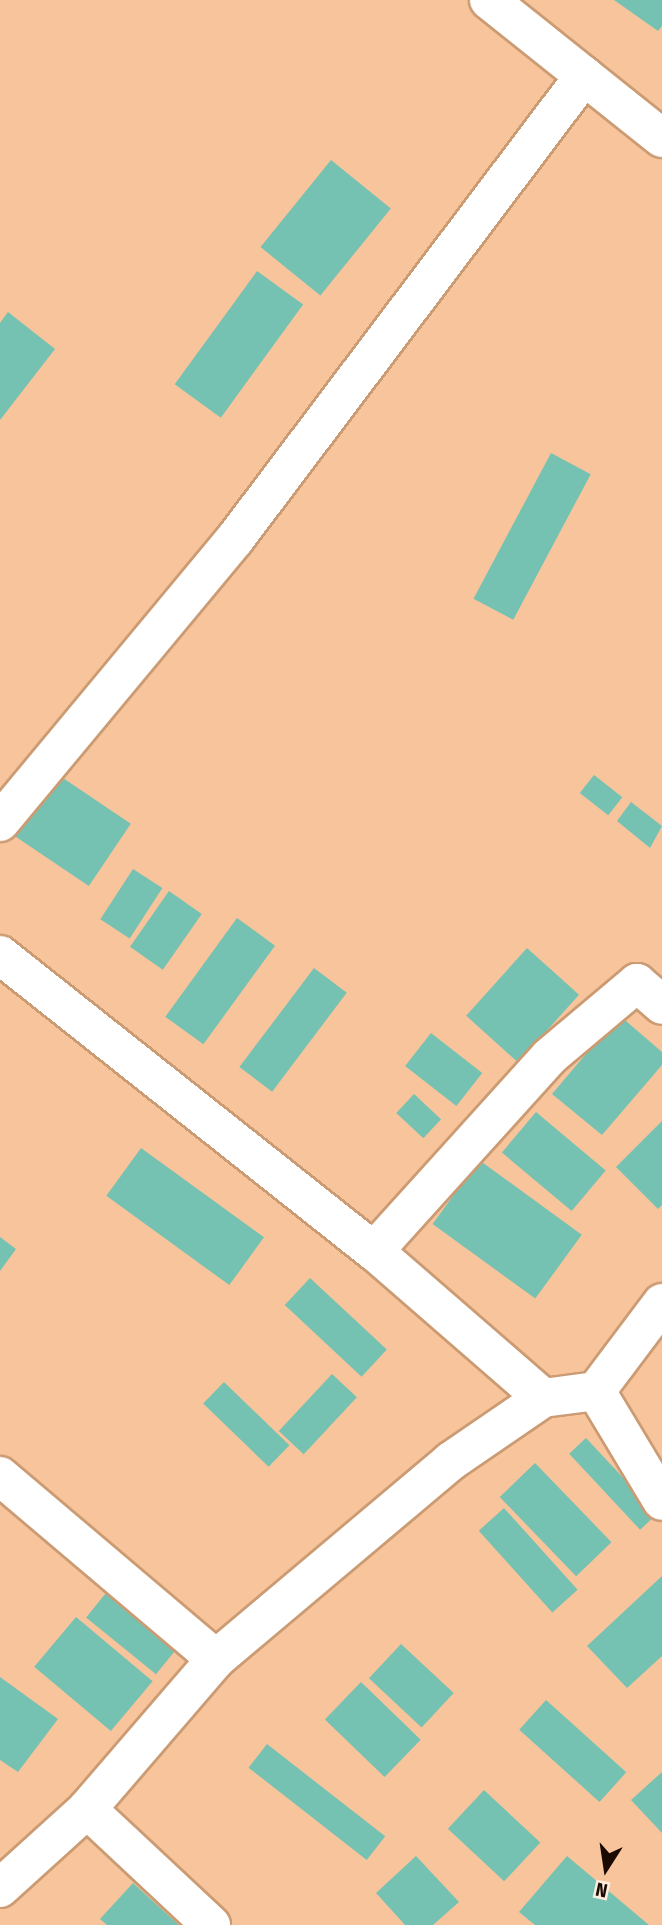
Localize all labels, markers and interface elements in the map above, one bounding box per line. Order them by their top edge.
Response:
north arrow [571,1834,641,1904]
text: N [594,1878,609,1902]

